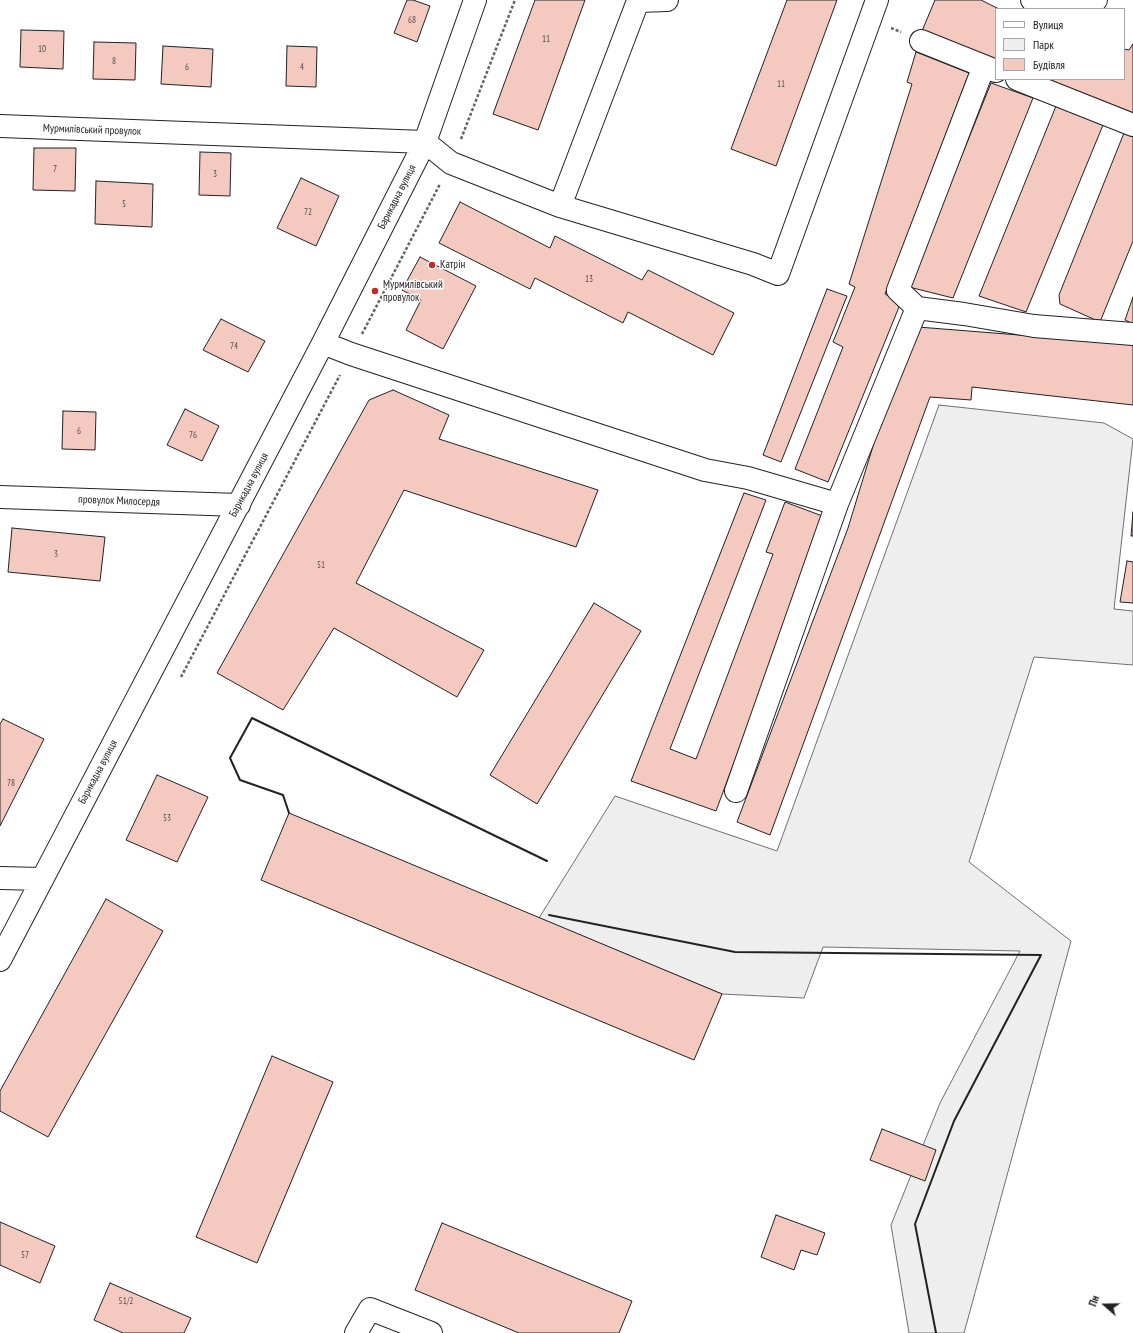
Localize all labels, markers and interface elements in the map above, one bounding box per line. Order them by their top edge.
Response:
legend [995,8,1125,80]
house number: 68 [408,15,416,25]
text: Вулиця [1033,17,1063,32]
house number: 11 [542,34,550,44]
text: Парк [1033,37,1054,52]
house number: 10 [38,44,46,54]
house number: 8 [112,56,116,66]
text: Будівля [1033,57,1065,72]
house number: 6 [185,62,189,72]
house number: 4 [300,62,304,72]
house number: 11 [777,79,785,89]
street label: Мурмилівський провулок [43,122,141,138]
street label: Барикадна вулиця [375,162,419,232]
house number: 7 [53,164,57,174]
house number: 3 [213,169,217,179]
house number: 5 [122,199,126,209]
house number: 72 [304,207,312,217]
place label: Катрін [440,258,465,272]
marker: Катрін [427,260,437,270]
house number: 13 [585,274,593,284]
place label: Мурмилівський провулок [383,278,443,304]
marker: Мурмилівський провулок [370,286,380,296]
house number: 74 [230,341,238,351]
house number: 6 [77,426,81,436]
house number: 76 [189,430,197,440]
street label: Барикадна вулиця [227,451,271,519]
street label: провулок Милосердя [78,493,160,509]
house number: 3 [54,549,58,559]
house number: 51 [317,560,325,570]
street label: Барикадна вулиця [76,738,120,806]
house number: 78 [7,778,15,788]
house number: 53 [163,813,171,823]
house number: 57 [21,1250,29,1260]
north arrow [1085,1285,1125,1325]
text: Пн [1085,1293,1102,1308]
house number: 51/2 [119,1296,133,1306]

